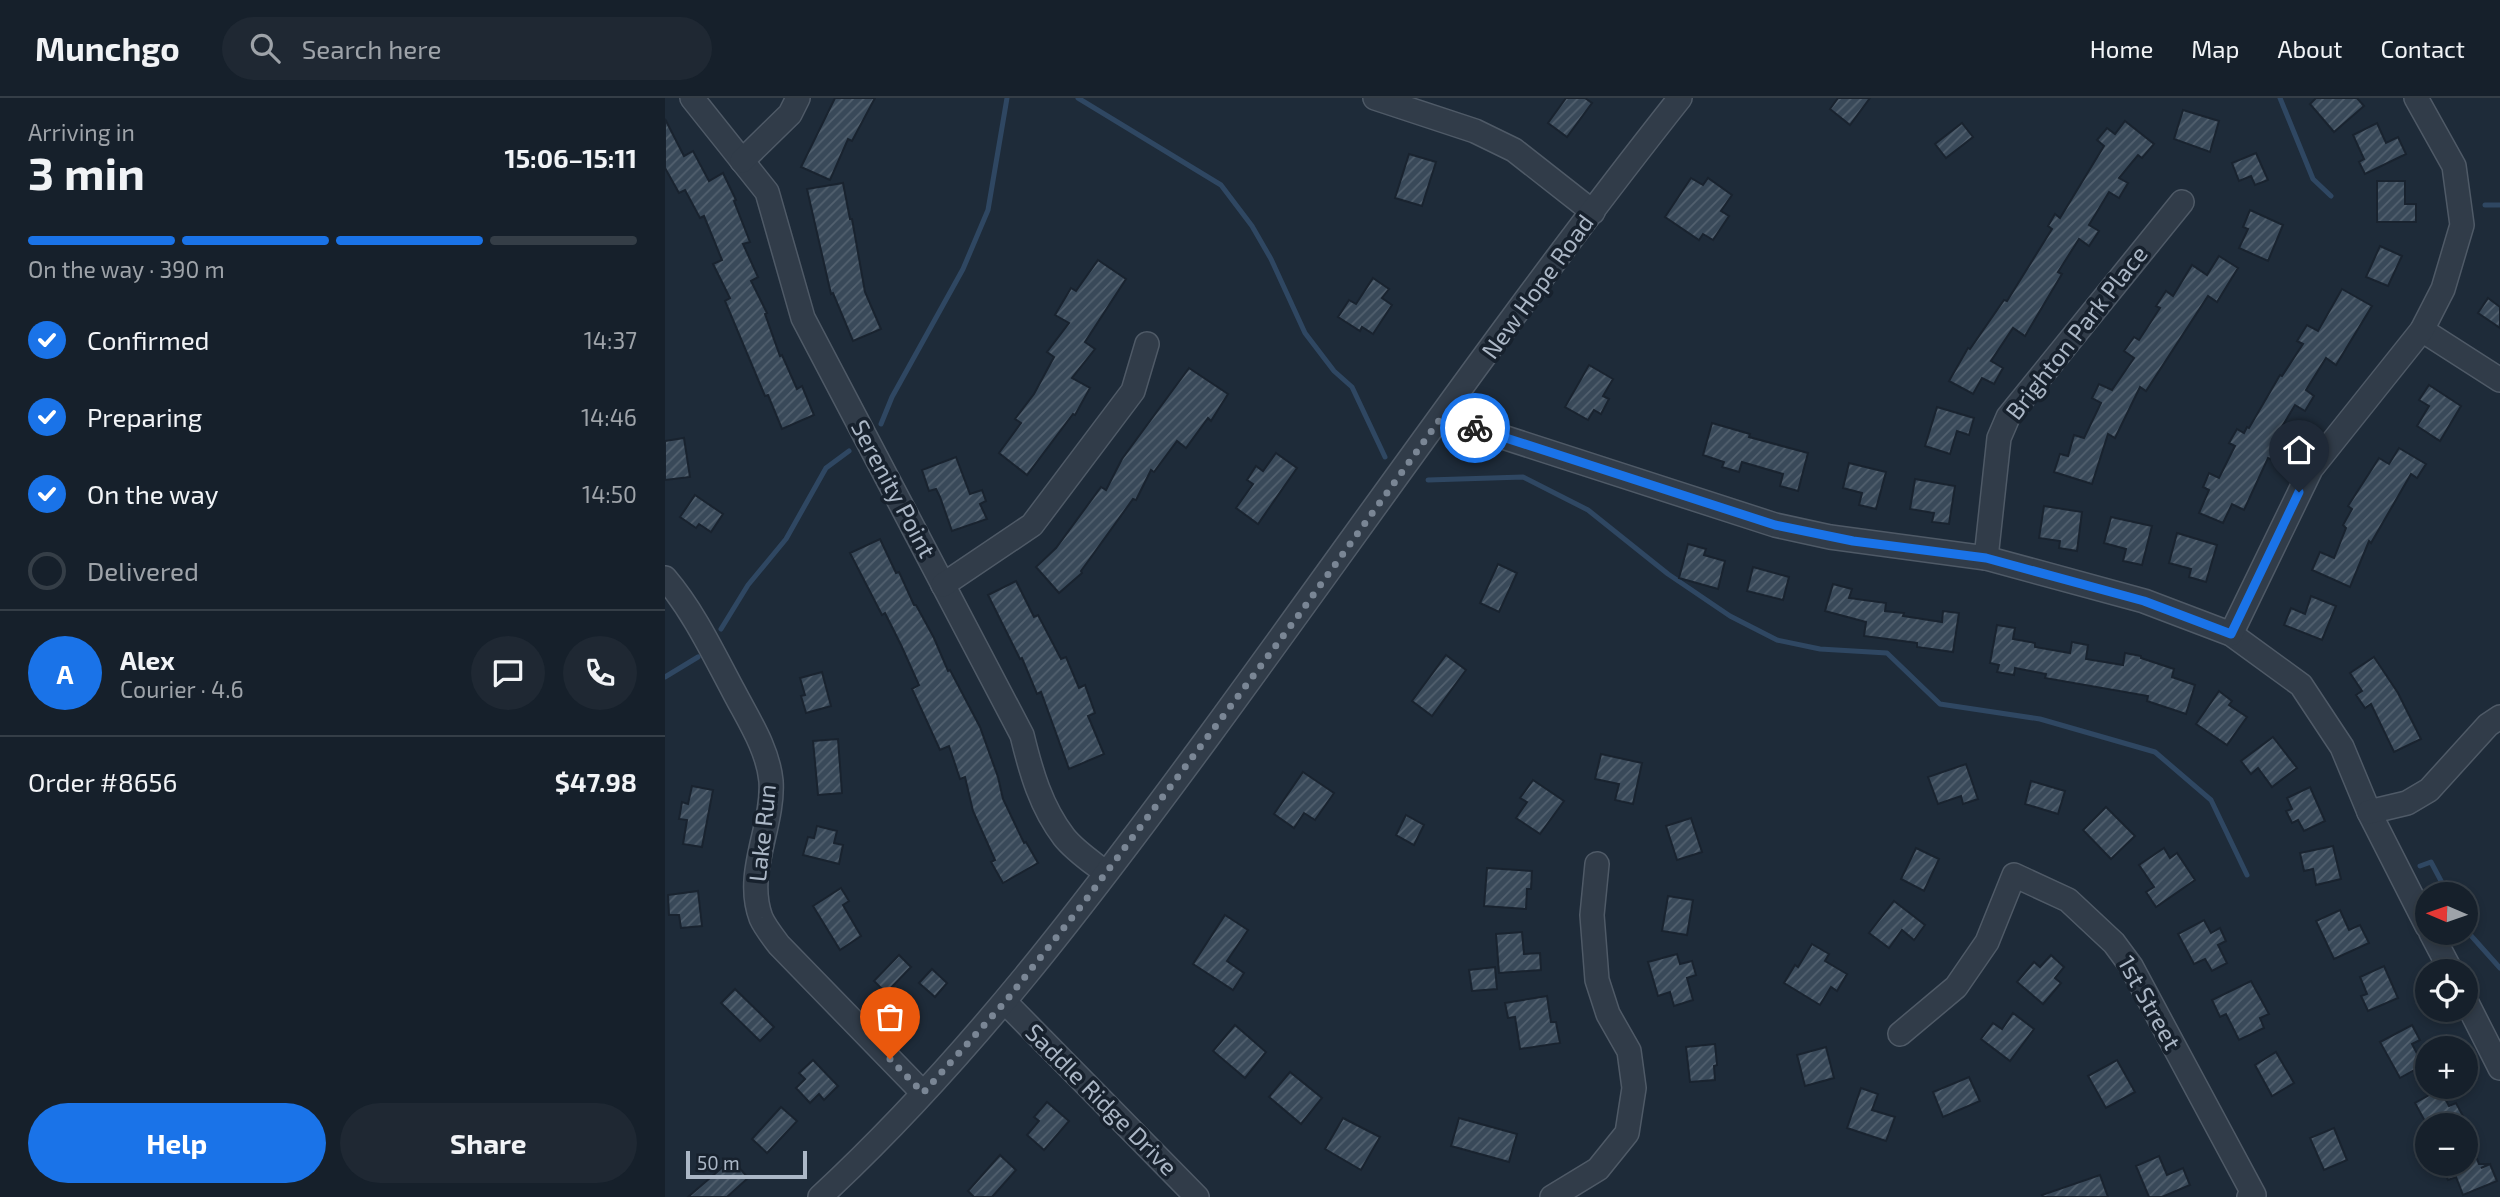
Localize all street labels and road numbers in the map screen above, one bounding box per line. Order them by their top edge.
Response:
street label: New Hope Road [1475,208,1599,364]
street label: Brighton Park Place [1999,239,2153,425]
street label: Serenity Point [846,414,943,562]
street label: Lake Run [742,783,781,883]
street label: 1st Street [2113,950,2188,1054]
street label: Saddle Ridge Drive [1020,1017,1184,1181]

